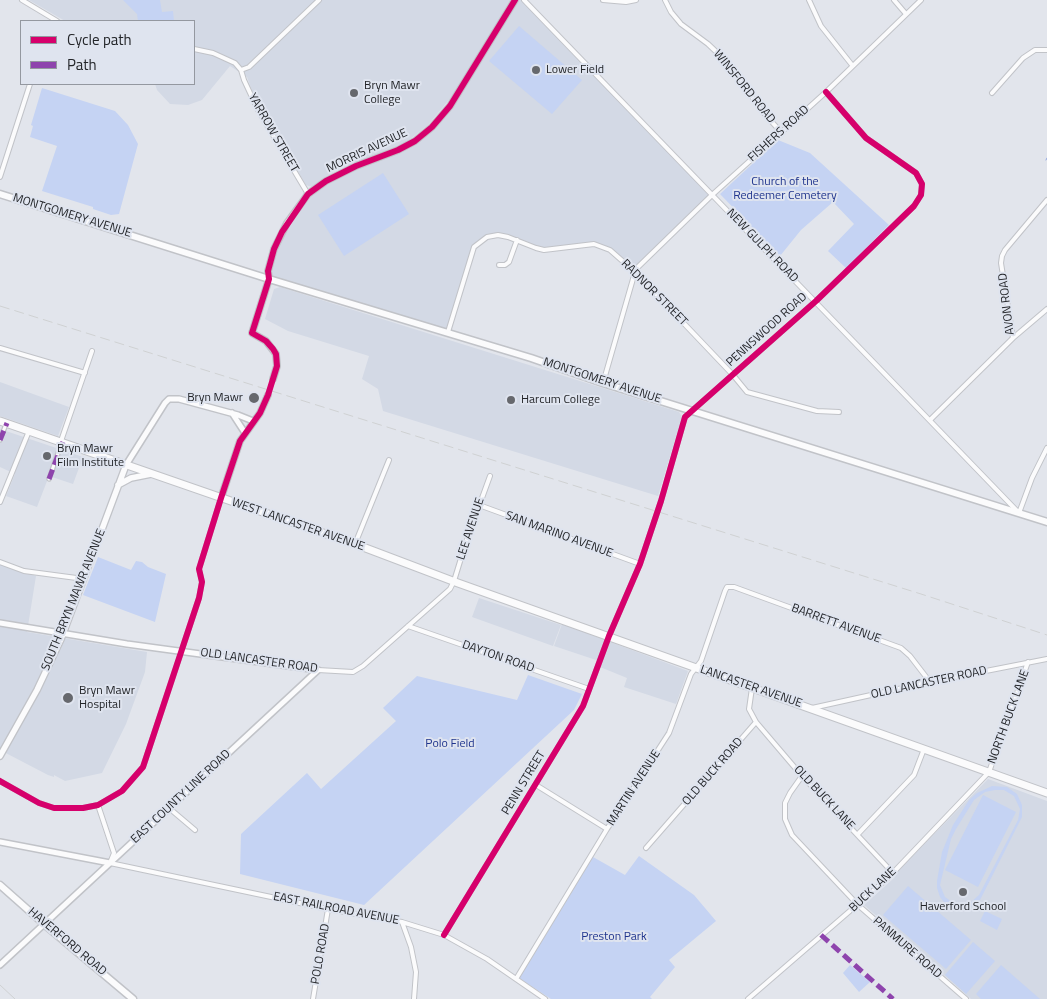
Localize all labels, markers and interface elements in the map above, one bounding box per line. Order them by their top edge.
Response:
legend [20,20,195,85]
text: Cycle path [67,28,132,51]
street label: WINSFORD ROAD [710,47,778,127]
text: Path [67,53,97,76]
place label: Lower Field [546,63,604,77]
marker: Lower Field [530,64,542,76]
place label: Bryn Mawr College [364,79,420,107]
marker: Bryn Mawr College [348,87,360,99]
street label: YARROW STREET [245,91,301,175]
street label: FISHERS ROAD [746,103,812,165]
street label: MORRIS AVENUE [324,126,410,176]
park label: Church of the Redeemer Cemetery [733,175,837,203]
street label: MONTGOMERY AVENUE [11,191,133,241]
street label: NEW GULPH ROAD [723,206,801,286]
street label: RADNOR STREET [618,257,690,329]
street label: AVON ROAD [996,272,1018,336]
street label: PENNSWOOD ROAD [724,290,810,370]
street label: MONTGOMERY AVENUE [541,355,663,407]
place label: Bryn Mawr [187,391,243,405]
marker: Bryn Mawr [247,391,261,405]
place label: Harcum College [521,393,600,407]
marker: Harcum College [505,394,517,406]
place label: Bryn Mawr Film Institute [57,442,124,470]
marker: Bryn Mawr Film Institute [41,450,53,462]
street label: WEST LANCASTER AVENUE [230,495,366,555]
street label: LEE AVENUE [454,496,488,562]
street label: SAN MARINO AVENUE [503,509,615,561]
street label: SOUTH BRYN MAWR AVENUE [39,527,109,673]
street label: BARRETT AVENUE [789,601,883,647]
street label: DAYTON ROAD [460,638,536,676]
street label: OLD LANCASTER ROAD [199,646,319,676]
street label: LANCASTER AVENUE [698,663,804,711]
street label: OLD LANCASTER ROAD [870,664,988,702]
street label: NORTH BUCK LANE [985,668,1033,766]
place label: Bryn Mawr Hospital [79,684,135,712]
marker: Bryn Mawr Hospital [61,691,75,705]
street label: OLD BUCK ROAD [680,735,746,809]
park label: Polo Field [425,737,475,751]
street label: EAST COUNTY LINE ROAD [128,747,234,847]
street label: MARTIN AVENUE [604,747,664,829]
street label: PENN STREET [499,748,549,818]
street label: OLD BUCK LANE [790,763,858,833]
street label: BUCK LANE [847,865,899,915]
marker: Haverford School [957,886,969,898]
street label: EAST RAILROAD AVENUE [272,890,400,928]
place label: Haverford School [920,900,1006,914]
street label: HAVERFORD ROAD [25,905,109,979]
street label: PANMURE ROAD [870,914,944,982]
street label: POLO ROAD [309,923,333,985]
park label: Preston Park [581,930,647,944]

